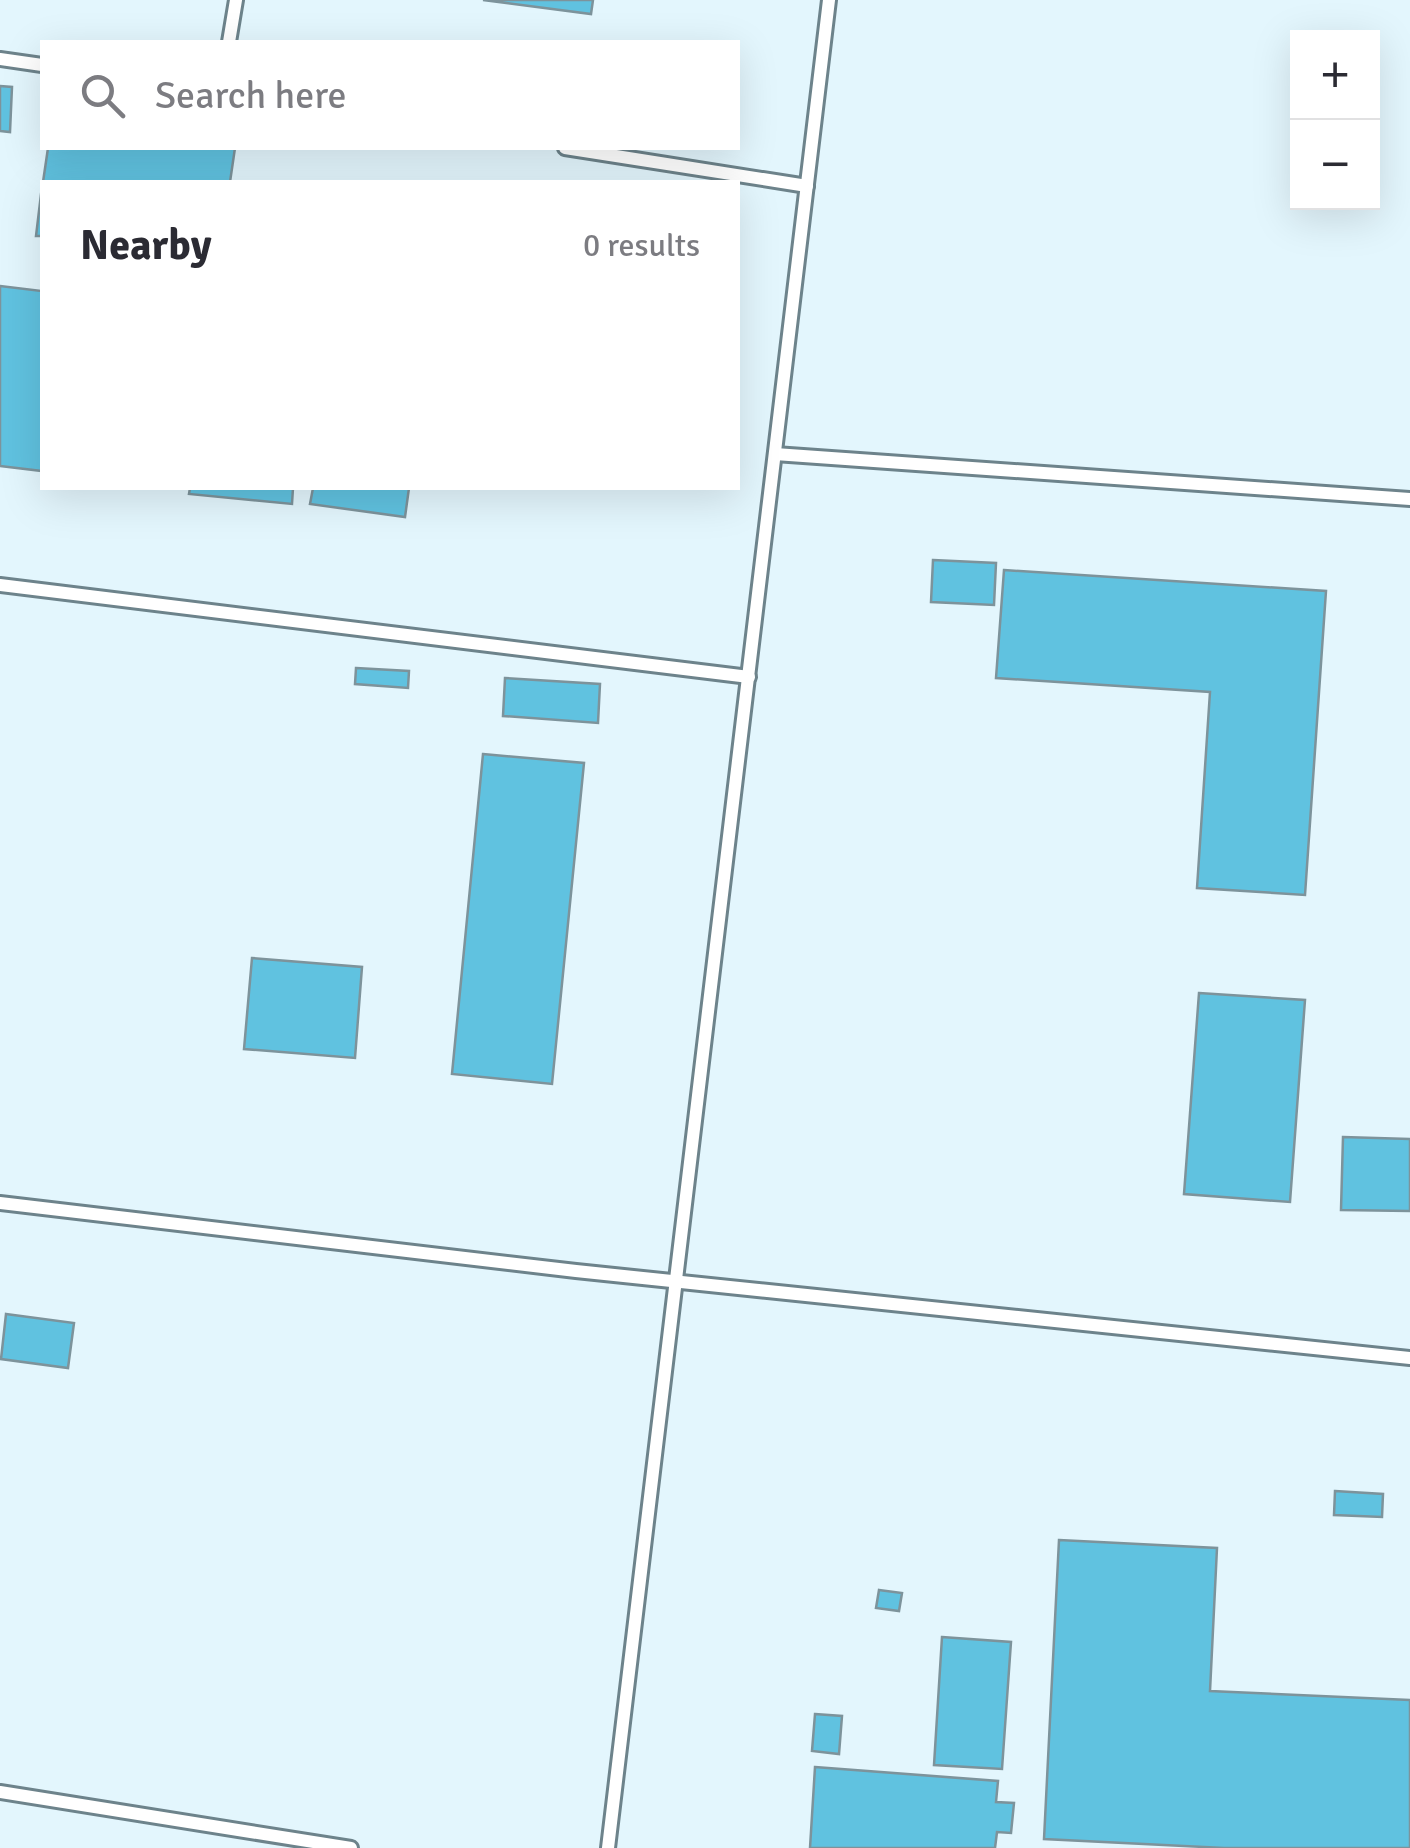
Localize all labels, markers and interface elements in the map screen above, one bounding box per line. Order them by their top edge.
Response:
map controls [1290,30,1380,210]
button: + [1290,30,1380,120]
search box [40,40,740,150]
icon: search [75,68,130,123]
text: Search here [155,72,347,119]
button: − [1290,120,1380,210]
text: Nearby [80,220,212,271]
text: 0 results [583,226,700,265]

